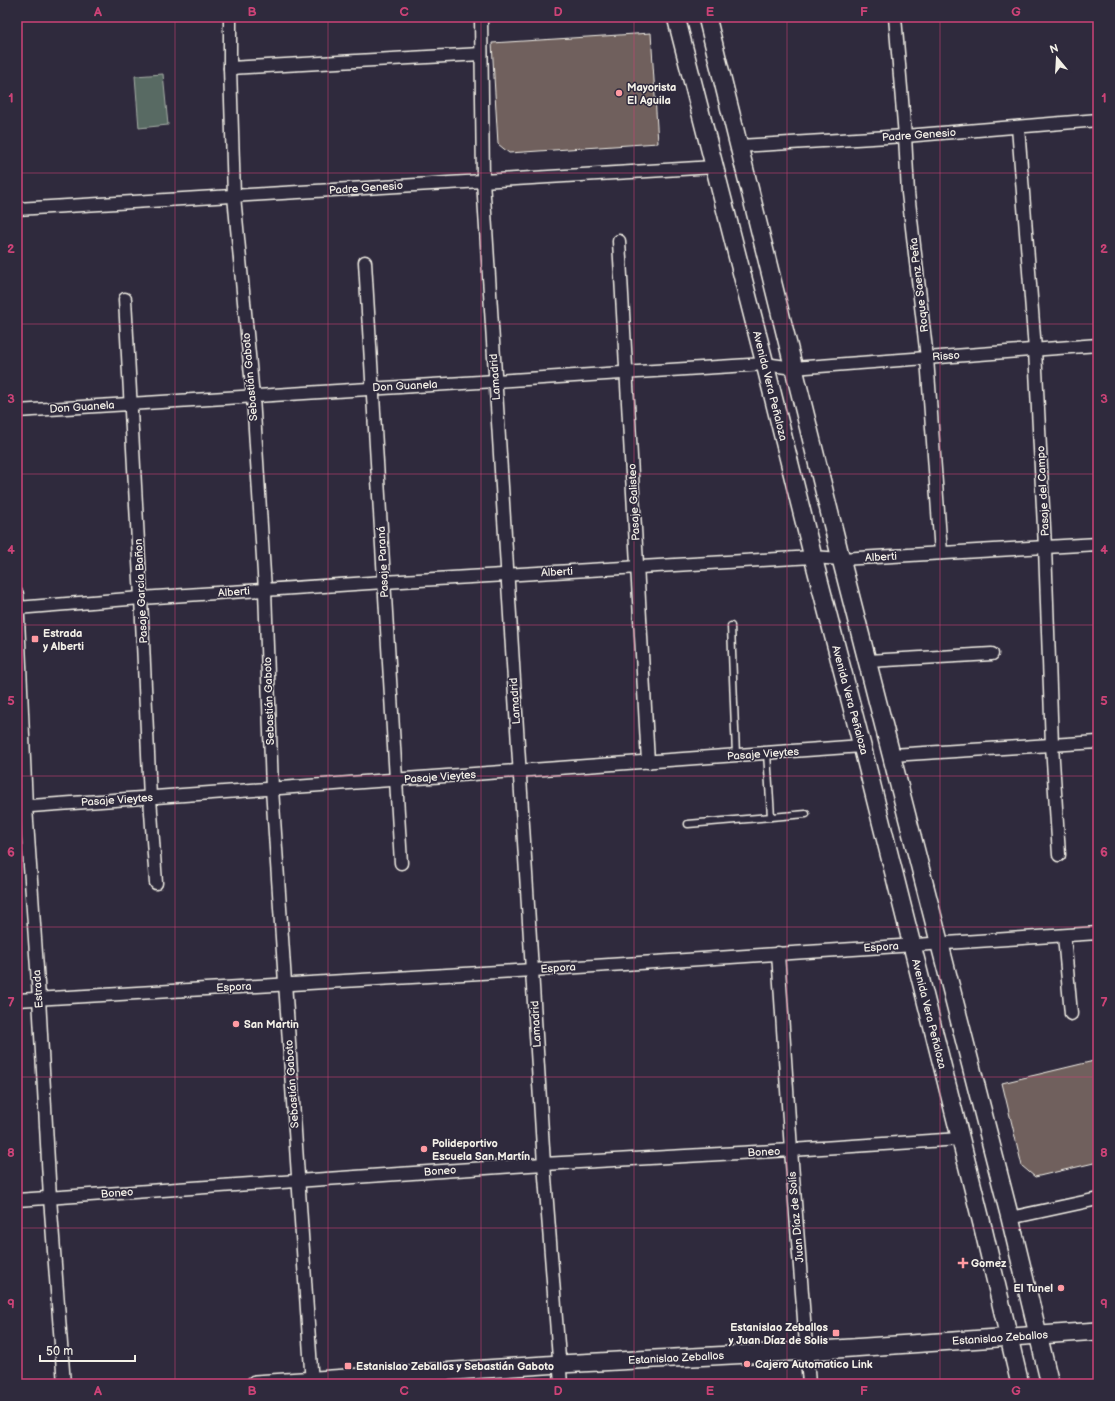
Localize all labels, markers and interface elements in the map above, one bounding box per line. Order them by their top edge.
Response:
text: A [93,4,102,20]
text: B [247,4,257,20]
text: C [399,4,409,20]
text: D [553,4,563,20]
text: E [706,4,715,20]
text: F [860,4,868,20]
text: G [1011,4,1021,20]
north arrow [1037,38,1077,78]
text: N [1048,42,1060,56]
place label: Mayorista El Aguila [627,81,676,107]
marker: Mayorista El Aguila [614,88,624,98]
text: 1 [8,90,14,106]
text: 1 [1101,90,1107,106]
street label: Padre Genesio [882,126,956,144]
street label: Padre Genesio [329,179,403,197]
street label: Roque Saenz Peña [907,237,931,333]
text: 2 [7,241,15,257]
text: 2 [1100,241,1108,257]
street label: Avenida Vera Peñaloza [750,330,790,442]
street label: Sebastián Gaboto [240,332,260,422]
street label: Risso [932,349,960,363]
street label: Lamadrid [487,353,503,401]
street label: Don Guanela [372,378,438,394]
text: 3 [7,391,15,407]
text: 3 [1100,391,1108,407]
street label: Don Guanela [49,398,115,416]
street label: Pasaje del Campo [1034,445,1052,537]
street label: Pasaje Galisteo [625,463,643,541]
street label: Pasaje Paraná [375,526,391,598]
street label: Pasaje García Bañon [132,538,150,644]
text: 4 [7,542,15,558]
text: 4 [1100,542,1108,558]
street label: Alberti [865,550,897,564]
street label: Alberti [541,565,573,579]
street label: Alberti [218,584,250,600]
place label: Estrada y Alberti [43,627,84,653]
marker: Estrada y Alberti [30,634,40,644]
street label: Avenida Vera Peñaloza [829,644,871,756]
street label: Sebastián Gaboto [261,657,277,745]
street label: Lamadrid [507,677,523,725]
text: 5 [7,693,15,709]
text: 5 [1100,693,1108,709]
street label: Pasaje Vieytes [727,745,800,763]
street label: Pasaje Vieytes [404,768,477,786]
street label: Pasaje Vieytes [81,791,154,809]
text: 6 [7,844,15,860]
text: 6 [1100,844,1108,860]
street label: Espora [863,939,899,955]
street label: Avenida Vera Peñaloza [909,958,949,1070]
street label: Espora [540,960,576,976]
street label: Estrada [30,969,46,1009]
street label: Espora [216,980,252,994]
text: 7 [7,995,15,1011]
text: 7 [1100,995,1108,1011]
street label: Lamadrid [528,1000,544,1048]
place label: San Martin [244,1018,299,1031]
marker: San Martin [231,1019,241,1029]
street label: Sebastián Gaboto [282,1039,302,1129]
place label: Polideportivo Escuela San Martín [432,1137,530,1163]
marker: Polideportivo Escuela San Martín [419,1144,429,1154]
text: 8 [7,1145,15,1161]
street label: Boneo [747,1145,781,1159]
text: 8 [1100,1145,1108,1161]
street label: Boneo [423,1163,457,1179]
street label: Juan Díaz de Solís [785,1170,806,1263]
street label: Boneo [100,1185,134,1201]
place label: Gomez [971,1257,1007,1270]
marker: Gomez [958,1258,968,1268]
place label: El Tunel [1014,1282,1053,1295]
marker: El Tunel [1056,1283,1066,1293]
text: 9 [7,1296,15,1312]
text: 9 [1100,1296,1108,1312]
place label: Estanislao Zeballos y Juan Díaz de Solis [728,1321,829,1347]
marker: Estanislao Zeballos y Juan Díaz de Solis [831,1328,841,1338]
street label: Estanislao Zeballos [952,1328,1049,1348]
scale bar [40,1337,135,1363]
text: 50 m [46,1344,73,1359]
street label: Estanislao Zeballos [628,1349,725,1367]
place label: Cajero Automatico Link [755,1358,873,1371]
marker: Cajero Automatico Link [742,1359,752,1369]
place label: Estanislao Zeballos y Sebastián Gaboto [356,1360,554,1373]
marker: Estanislao Zeballos y Sebastián Gaboto [343,1361,353,1371]
text: A [93,1383,102,1399]
text: B [247,1383,257,1399]
text: C [399,1383,409,1399]
text: D [553,1383,563,1399]
text: E [706,1383,715,1399]
text: F [860,1383,868,1399]
text: G [1011,1383,1021,1399]

